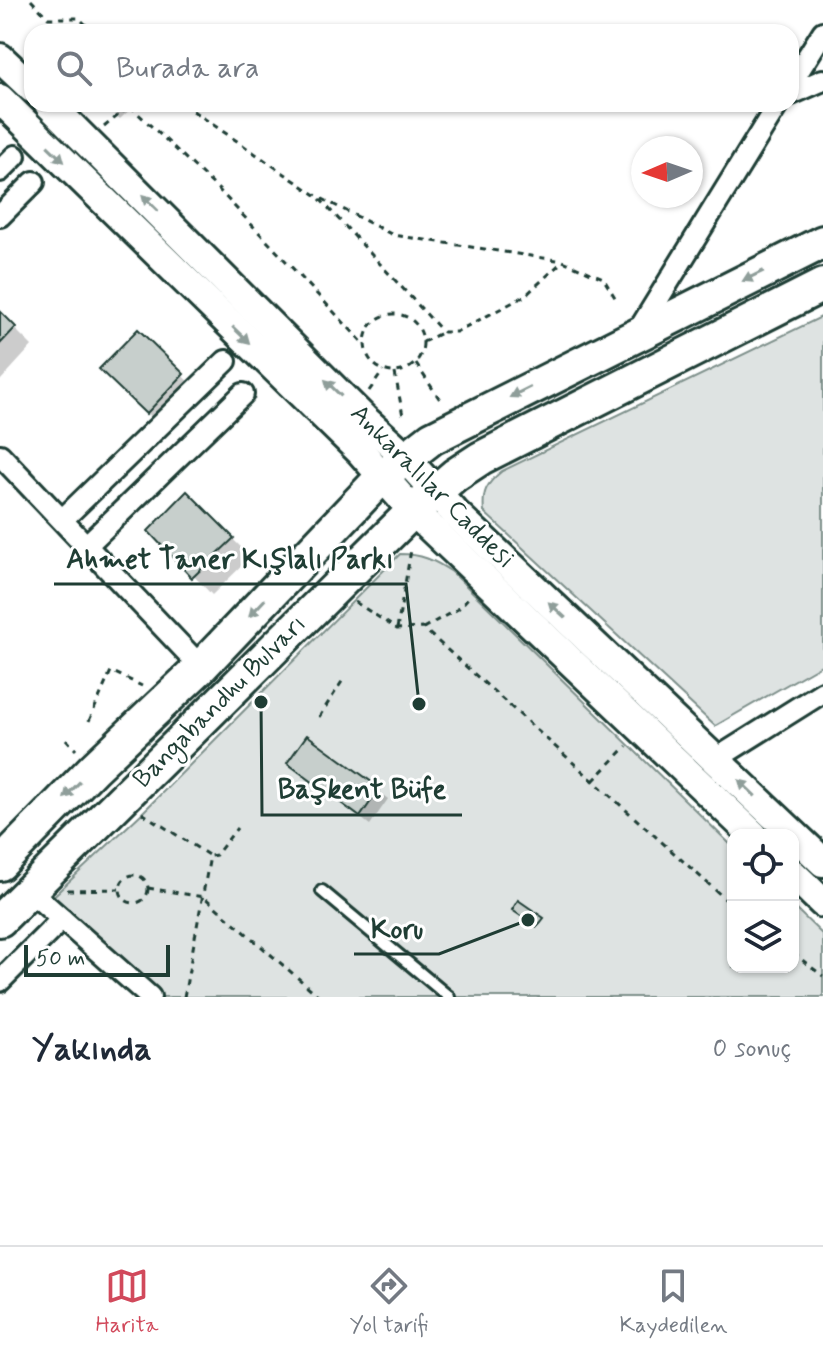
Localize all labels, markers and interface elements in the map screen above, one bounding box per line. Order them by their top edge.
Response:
search box [24,24,799,112]
icon: search [52,46,96,90]
text: Burada ara [116,49,259,88]
north arrow [631,136,703,208]
one-way arrow [46,144,65,162]
one-way arrow [141,194,160,213]
one-way arrow [741,270,764,283]
one-way arrow [231,326,250,344]
one-way arrow [324,379,343,398]
one-way arrow [509,386,532,399]
street label: Ankaralılar Caddesi [342,397,522,577]
callout: Ahmet Taner Kışlalı Parkı [54,532,406,584]
text: Ahmet Taner Kışlalı Parkı [66,542,394,579]
one-way arrow [248,598,267,617]
one-way arrow [548,601,567,619]
street label: Bangabandhu Bulvarı [126,608,316,798]
callout: Başkent Büfe [262,763,462,815]
text: Başkent Büfe [278,772,447,809]
one-way arrow [738,779,757,798]
one-way arrow [63,780,82,799]
map controls [727,829,799,973]
button: locate [727,829,799,901]
button: layers [727,901,799,973]
callout: Koru [354,902,439,954]
text: Koru [371,912,423,949]
scale bar [24,941,170,977]
text: 50 m [36,945,85,973]
text: Yakında [32,1027,152,1072]
text: 0 sonuç [713,1032,791,1066]
tab: Harita [96,1264,159,1340]
tab: Yol tarifi [350,1264,428,1340]
tab: Kaydedilen [619,1264,727,1340]

